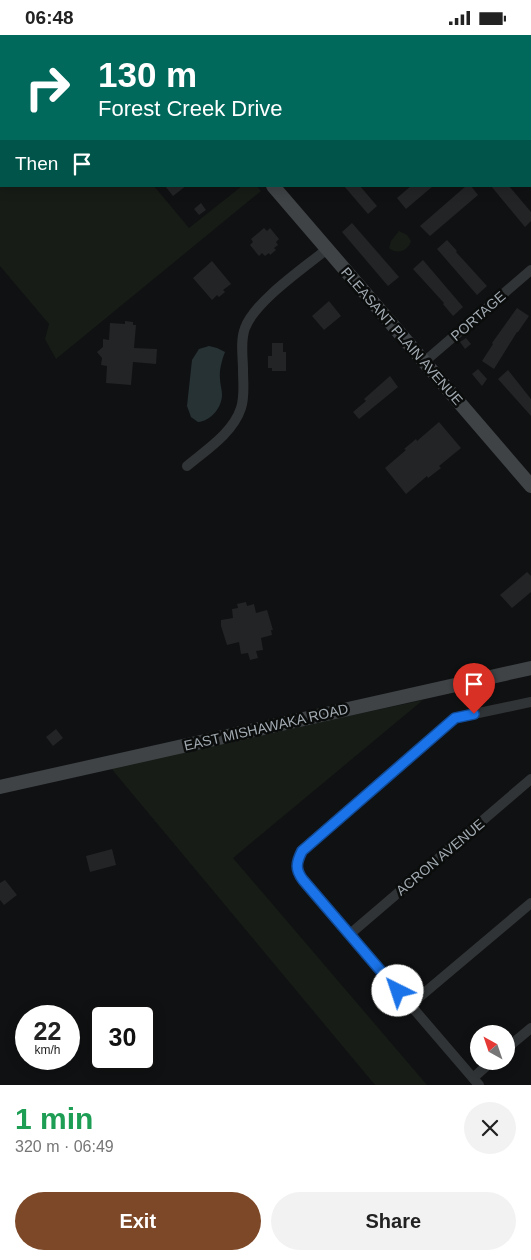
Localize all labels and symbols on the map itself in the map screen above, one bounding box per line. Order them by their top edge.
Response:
street label: PLEASANT PLAIN AVENUE [338,264,466,408]
street label: PORTAGE [447,288,509,344]
pin [453,663,495,714]
street label: EAST MISHAWAKA ROAD [182,700,350,754]
street label: ACRON AVENUE [393,815,487,899]
position arrow [371,964,423,1016]
speed limit sign: 30 [90,1005,155,1070]
north arrow [470,1025,515,1070]

